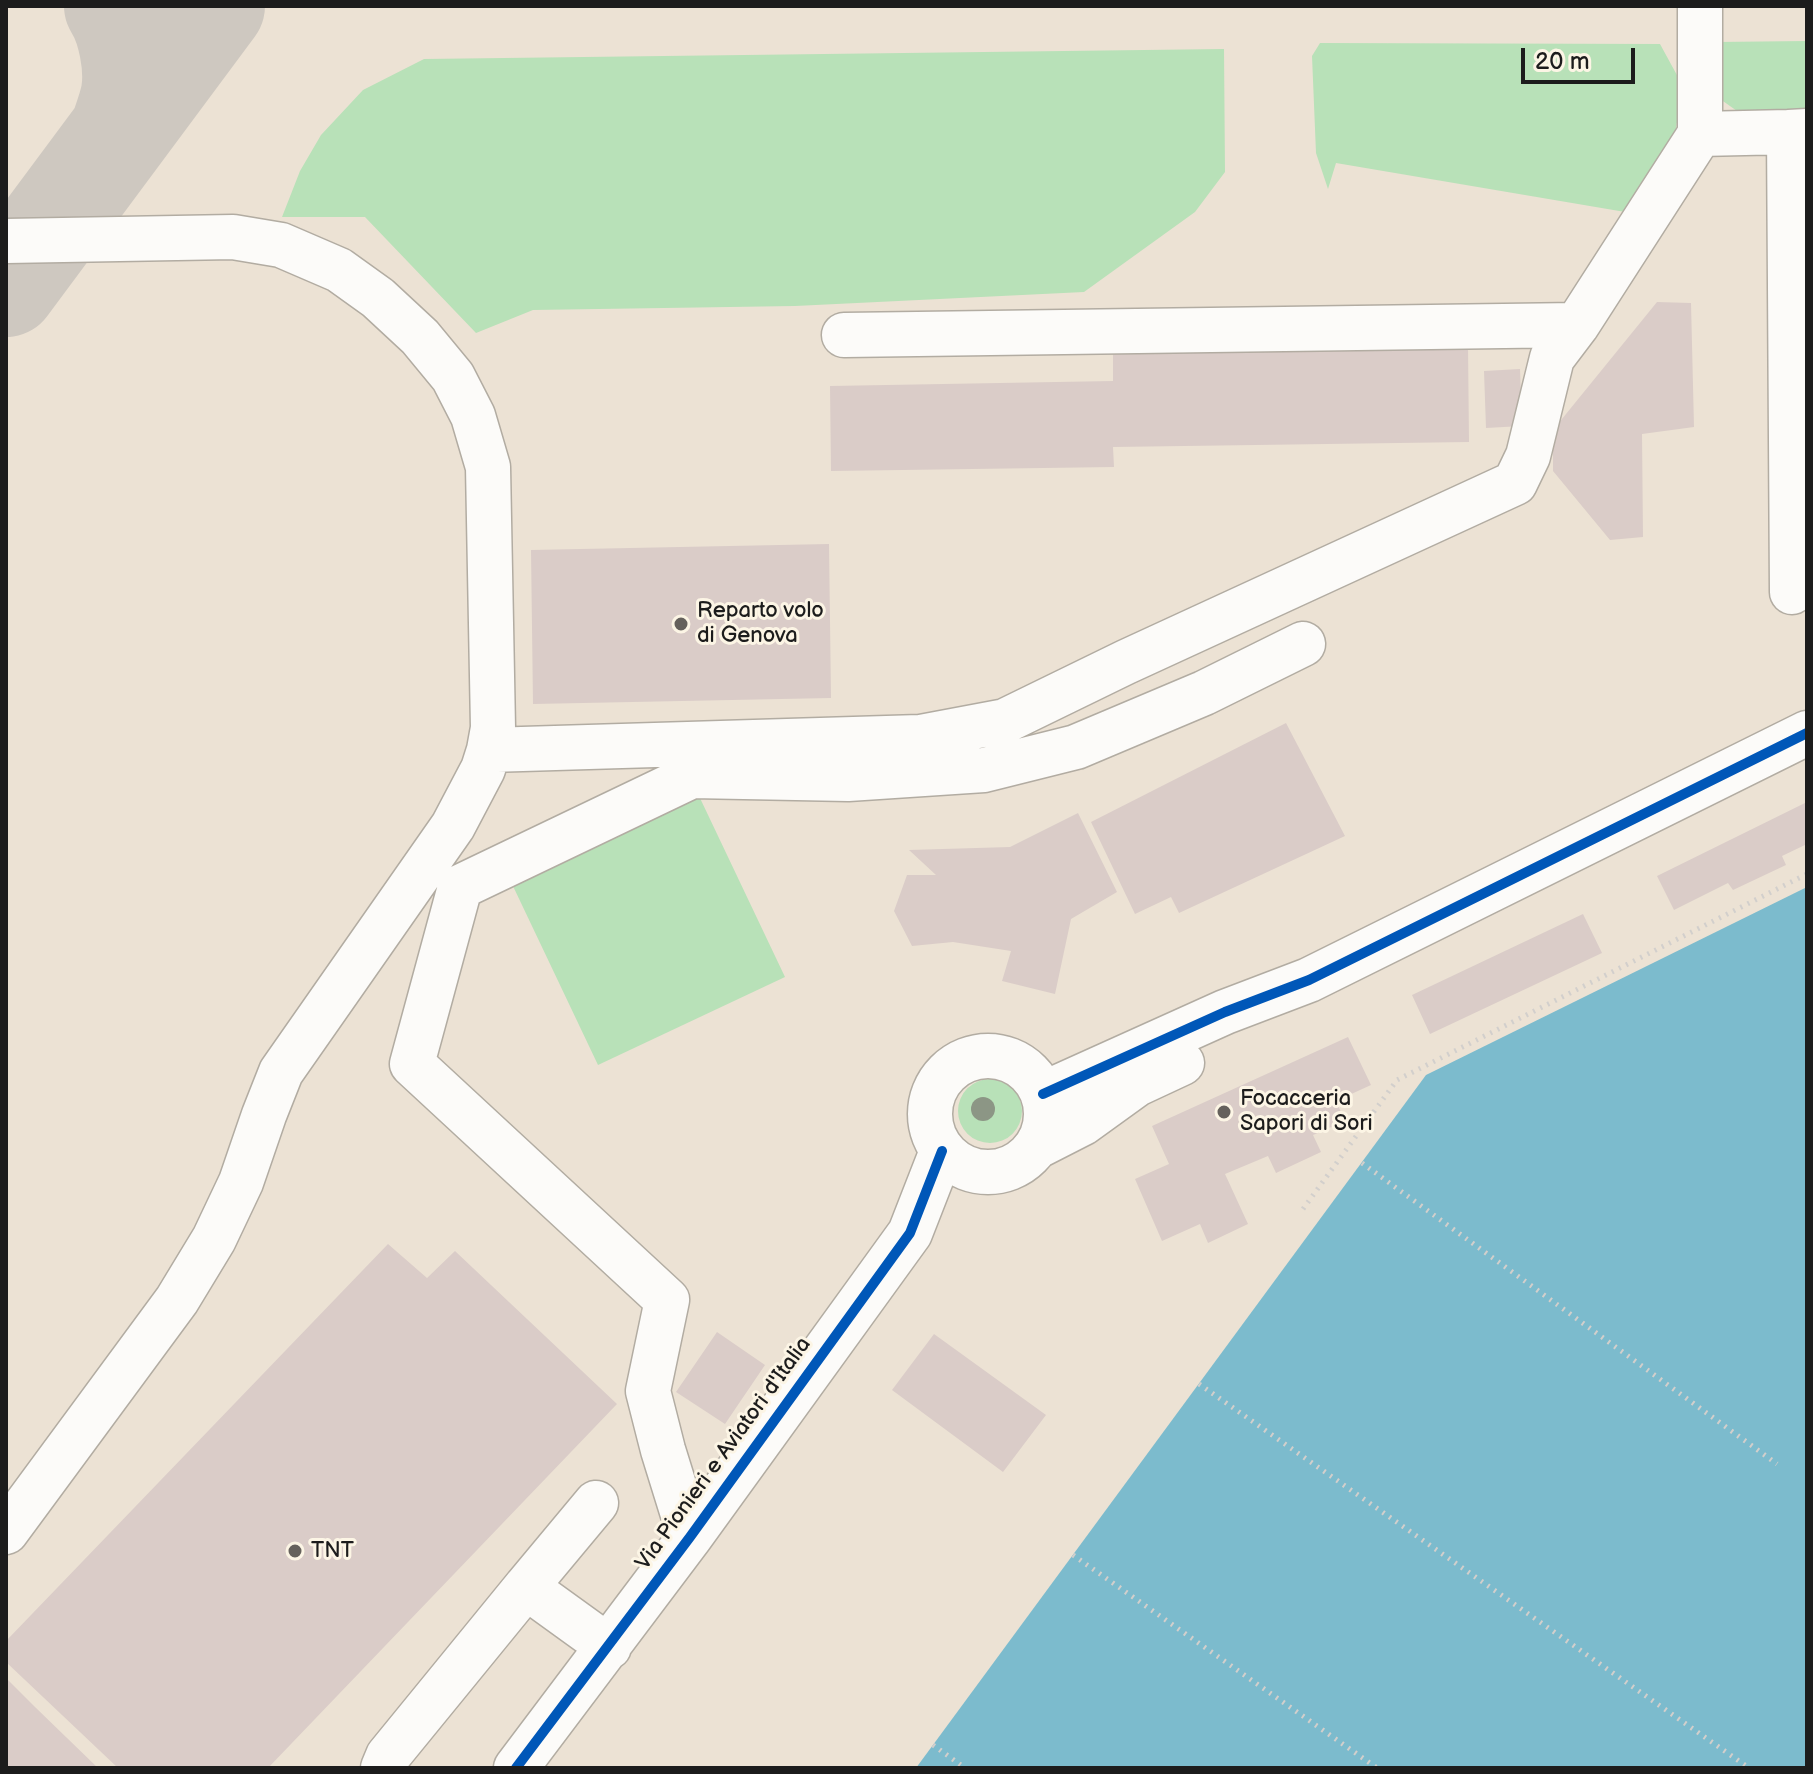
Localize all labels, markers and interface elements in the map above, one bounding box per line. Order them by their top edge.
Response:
scale bar [1525,32,1639,82]
text: 20 m [1535,47,1590,76]
place label: Reparto volo di Genova [697,598,824,650]
marker: Reparto volo di Genova [672,615,690,633]
place label: Focacceria Sapori di Sori [1240,1086,1373,1138]
marker: Focacceria Sapori di Sori [1215,1103,1233,1121]
street label: Via Pionieri e Aviatori d'Italia [631,1332,817,1576]
place label: TNT [311,1538,354,1564]
marker: TNT [286,1542,304,1560]

